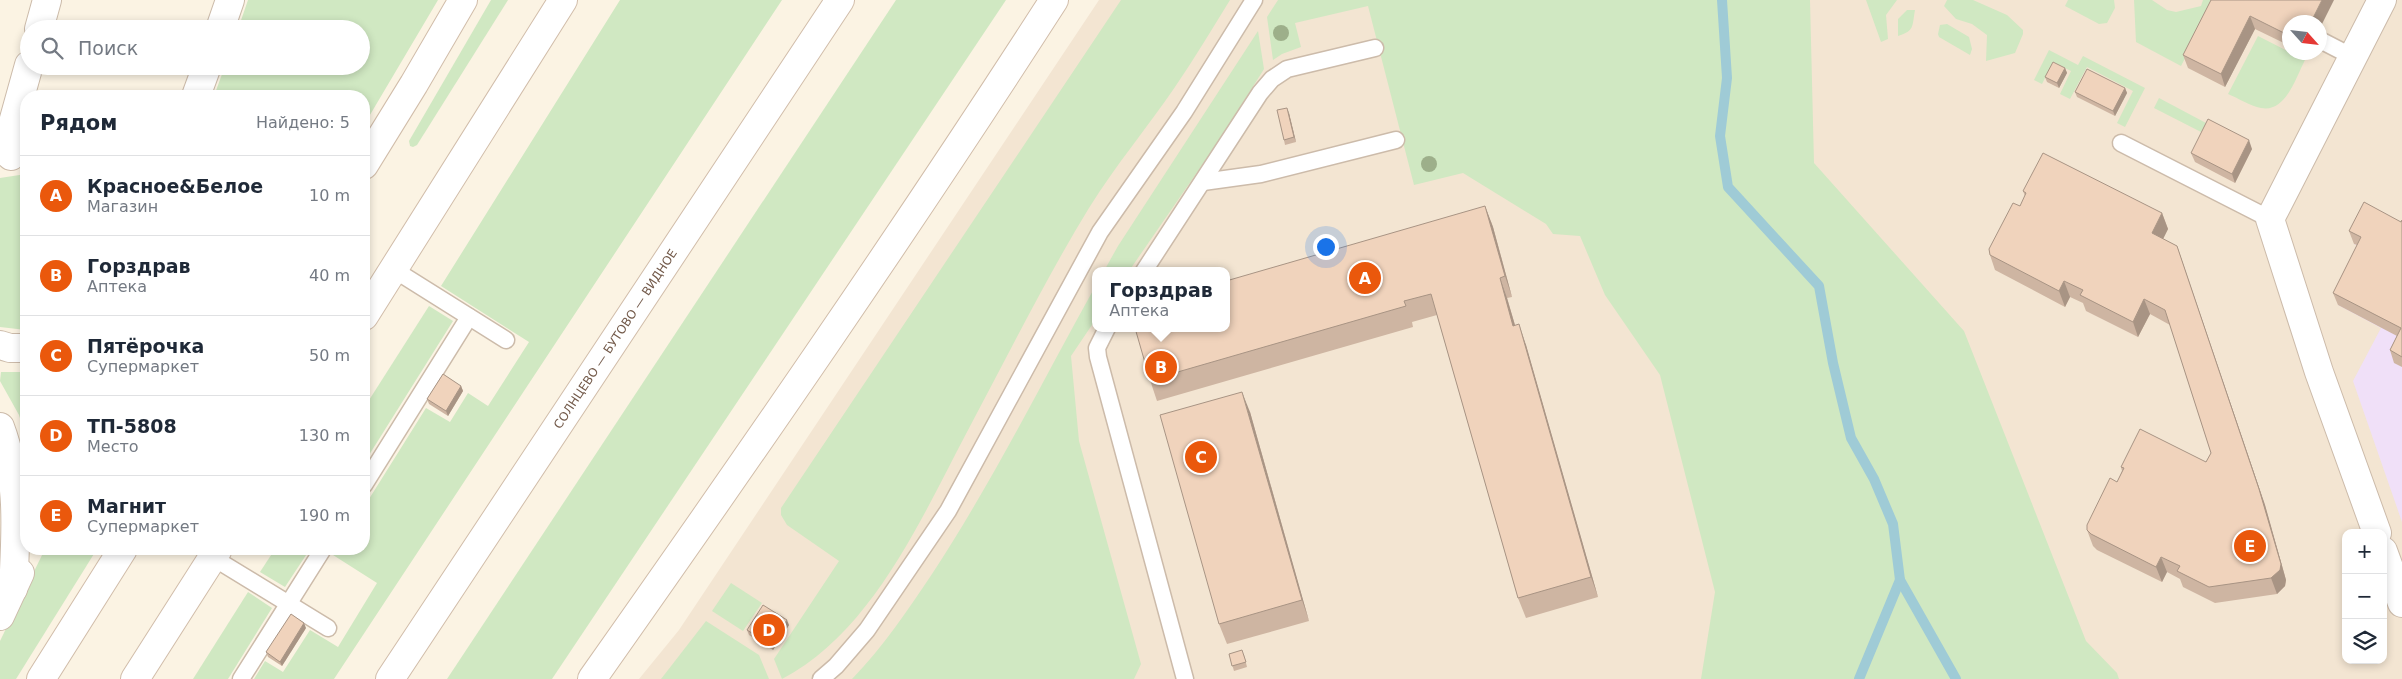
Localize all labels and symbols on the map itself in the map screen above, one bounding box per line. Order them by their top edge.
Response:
north arrow [2282,15,2327,60]
your location [1313,234,1339,260]
street label: СОЛНЦЕВО — БУТОВО — ВИДНОЕ [551,246,680,431]
pin: A [1349,259,1381,297]
pin: B [1145,348,1177,386]
pin: C [1185,438,1217,476]
pin: E [2234,527,2266,565]
pin: D [753,611,785,649]

